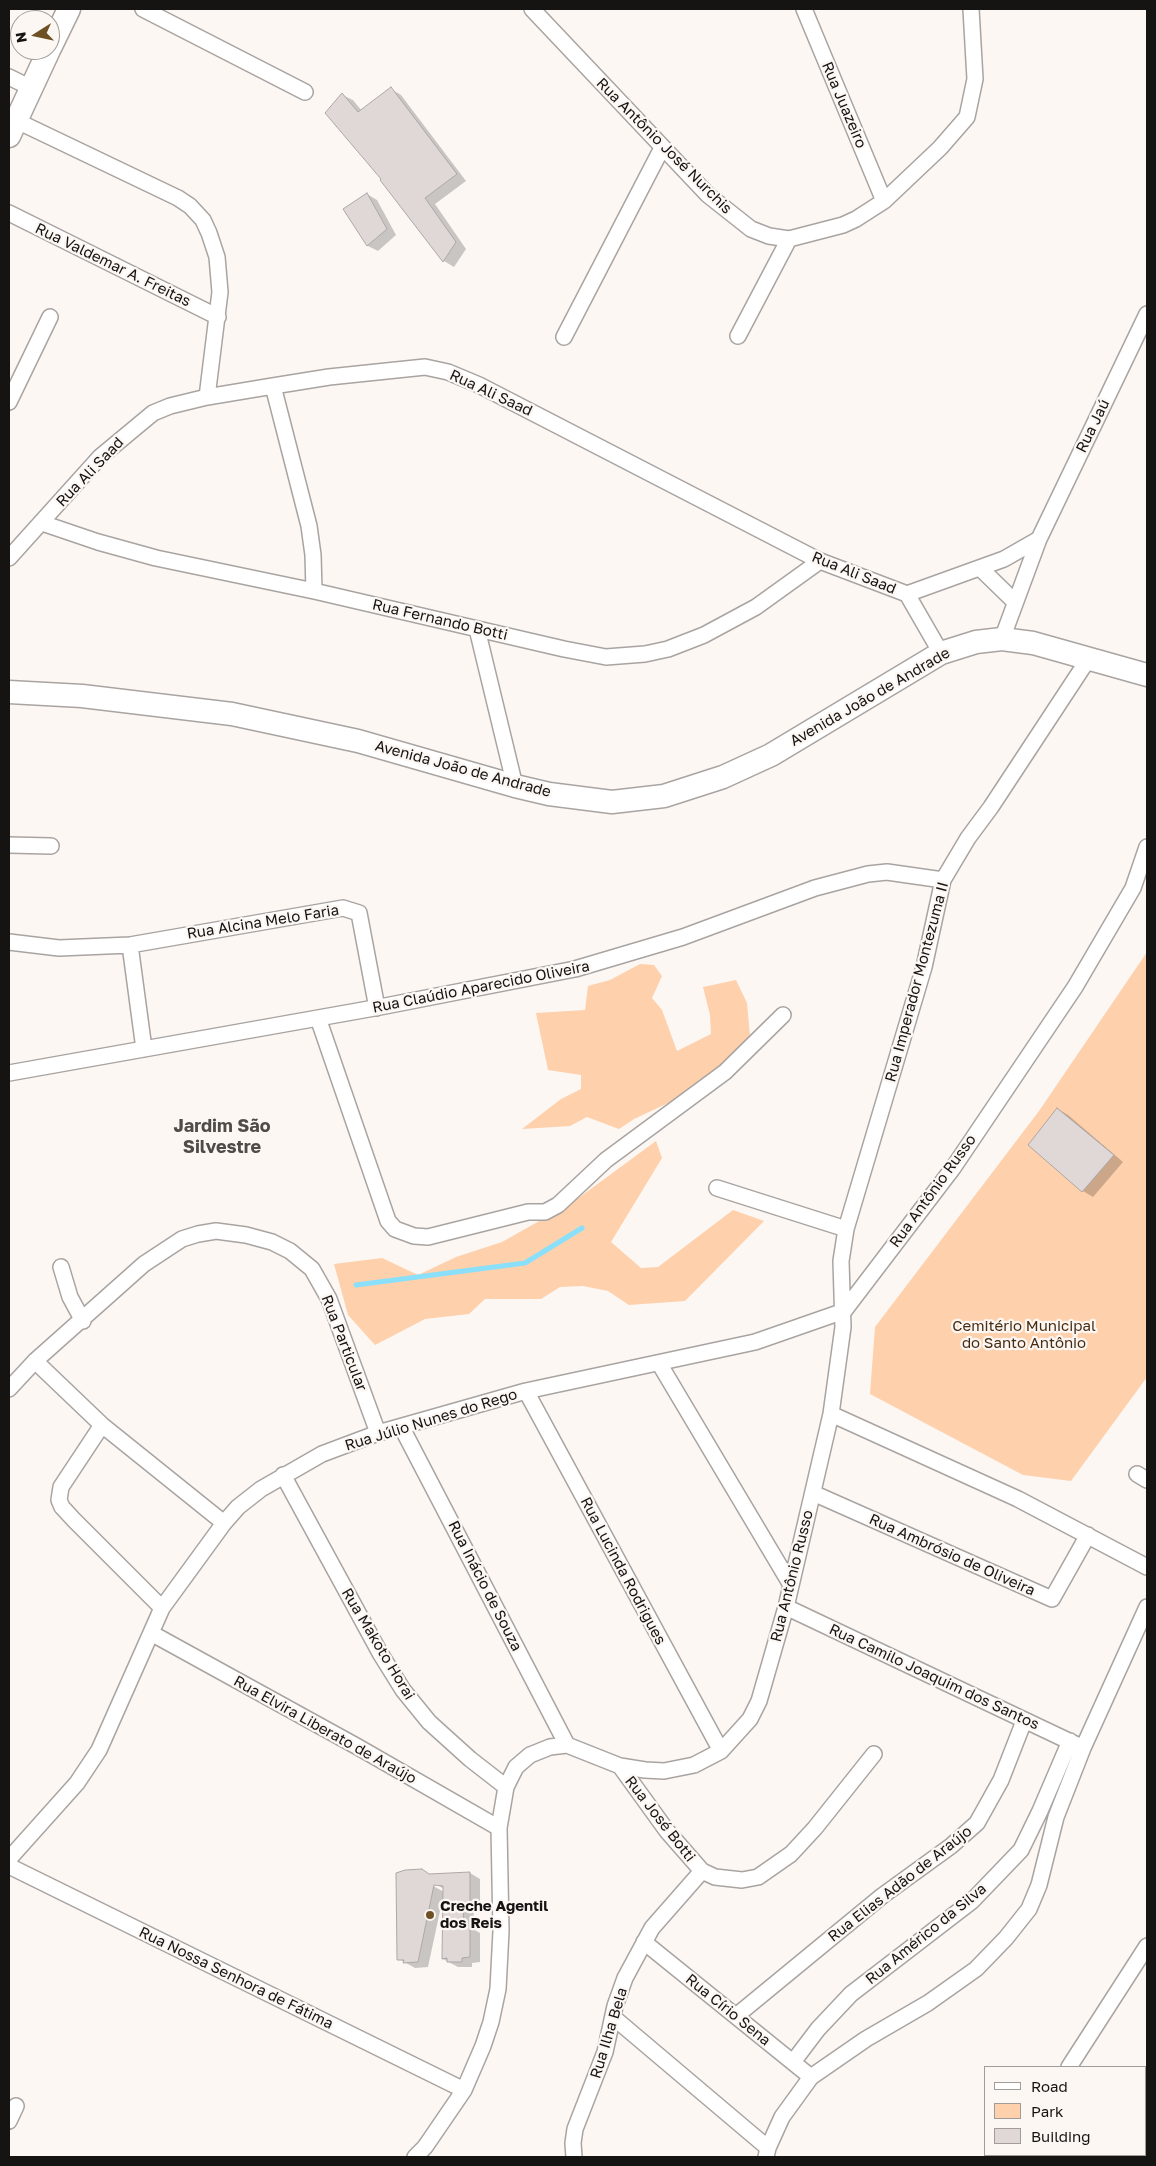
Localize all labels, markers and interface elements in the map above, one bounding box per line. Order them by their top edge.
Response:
north arrow [10,10,60,60]
text: N [11,31,30,44]
street label: Rua Juazeiro [818,59,870,151]
street label: Rua Antônio José Nurchis [592,74,736,218]
street label: Rua Valdemar A. Freitas [32,219,194,311]
street label: Rua Ali Saad [447,366,535,420]
street label: Rua Jaú [1072,396,1114,456]
street label: Rua Ali Saad [53,434,127,510]
street label: Rua Ali Saad [809,548,899,598]
street label: Rua Fernando Botti [371,596,509,644]
street label: Avenida João de Andrade [787,644,953,750]
street label: Avenida João de Andrade [373,737,553,801]
street label: Rua Imperador Montezuma II [882,880,952,1084]
street label: Rua Alcina Melo Faria [186,901,340,943]
street label: Rua Claúdio Aparecido Oliveira [371,957,591,1017]
district label: Jardim São Silvestre [173,1115,271,1158]
street label: Rua Antônio Russo [886,1131,980,1251]
street label: Rua Particular [317,1292,371,1394]
park label: Cemitério Municipal do Santo Antônio [952,1317,1096,1352]
street label: Rua Júlio Nunes do Rego [343,1385,519,1455]
street label: Rua Lucinda Rodrigues [576,1494,670,1648]
street label: Rua Antônio Russo [767,1508,817,1644]
street label: Rua Ambrósio de Oliveira [866,1510,1038,1600]
street label: Rua Inácio de Souza [444,1518,526,1654]
street label: Rua Makoto Horai [338,1585,418,1703]
street label: Rua Camilo Joaquim dos Santos [826,1620,1042,1734]
street label: Rua Elvira Liberato de Araújo [230,1672,420,1788]
street label: Rua José Botti [621,1773,699,1865]
street label: Rua Elias Adão de Araújo [824,1822,976,1946]
street label: Rua Américo da Silva [862,1880,990,1988]
place label: Creche Agentil dos Reis [440,1897,548,1932]
marker: Creche Agentil dos Reis [424,1909,436,1921]
street label: Rua Nossa Senhora de Fátima [136,1923,336,2033]
street label: Rua Círio Sena [682,1970,774,2050]
street label: Rua Ilha Bela [587,1985,631,2081]
legend [984,2066,1146,2156]
text: Road [1031,2077,1068,2095]
text: Park [1031,2102,1063,2120]
text: Building [1031,2127,1091,2145]

